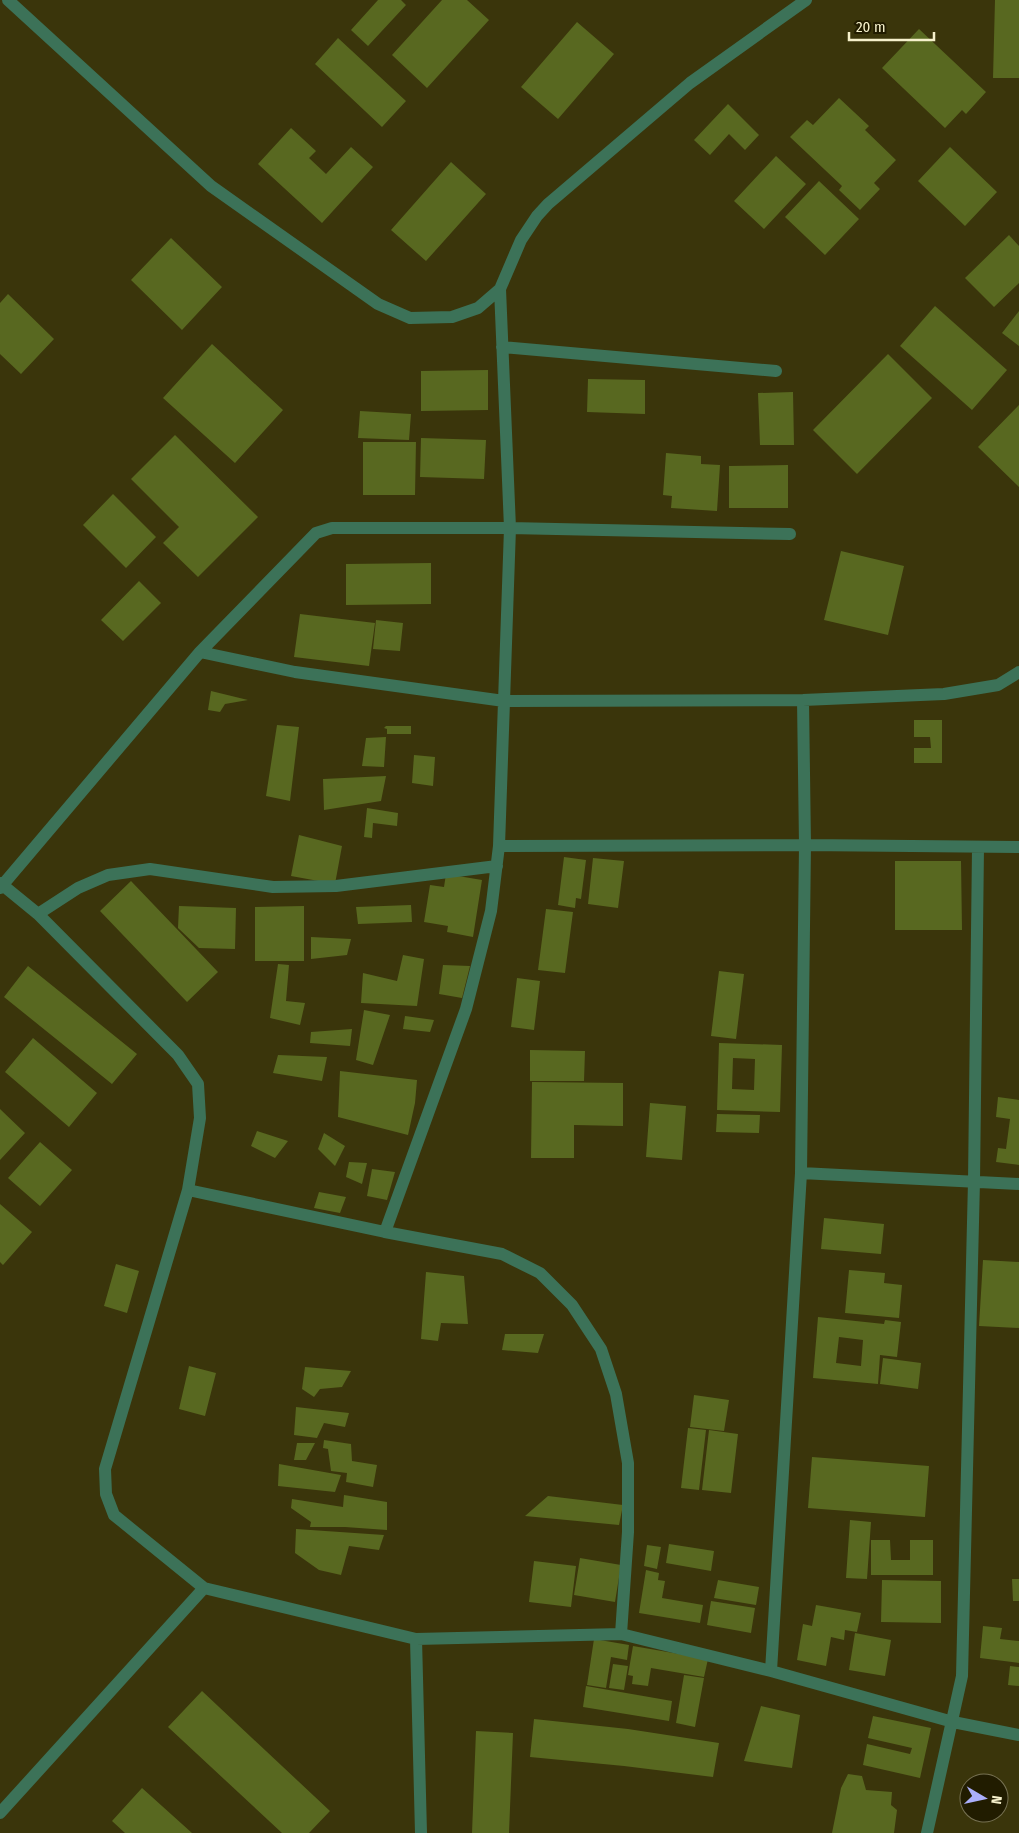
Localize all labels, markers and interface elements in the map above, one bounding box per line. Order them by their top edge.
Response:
scale bar [849,10,934,42]
text: 20 m [856,18,886,36]
north arrow [959,1773,1009,1823]
text: N [987,1794,1005,1805]

